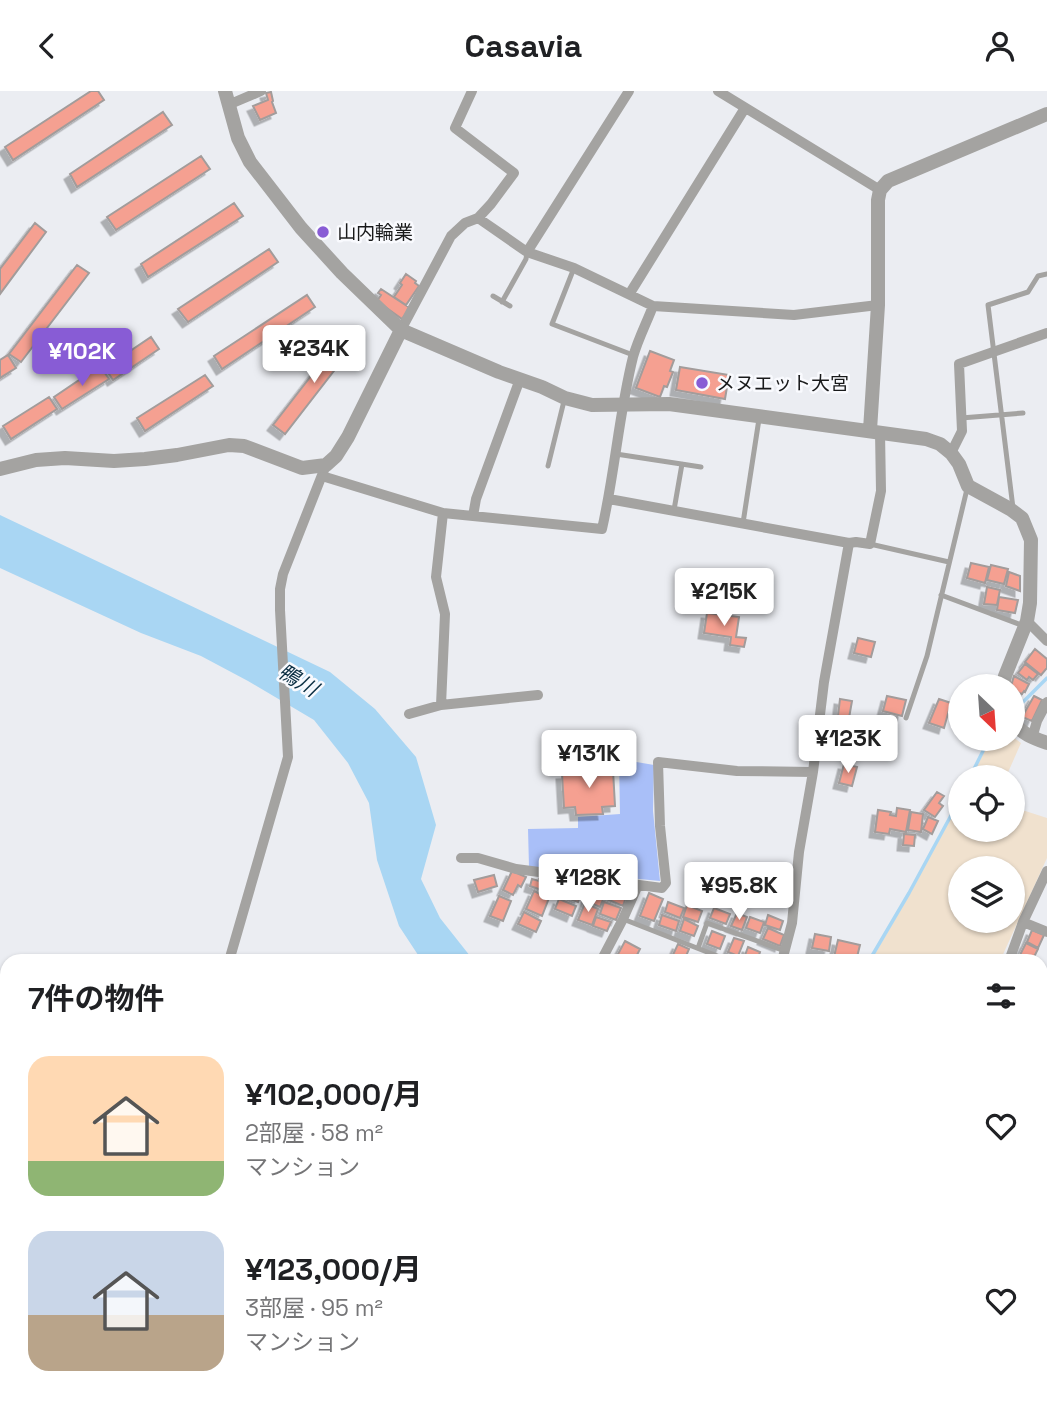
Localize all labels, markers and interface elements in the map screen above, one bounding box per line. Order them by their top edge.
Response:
text: Casavia [465,26,582,66]
icon: back [28,27,66,65]
icon: person [981,27,1019,65]
place label: 山内輪業 [337,220,413,245]
marker: 山内輪業 [315,224,331,240]
pin: ¥234K [265,325,363,385]
pin: ¥102K [33,329,131,388]
text: ¥234K [279,333,349,363]
text: ¥102K [48,336,116,366]
place label: メヌエット大宮 [716,371,849,396]
marker: メヌエット大宮 [694,375,710,391]
pin: ¥215K [675,568,773,628]
text: ¥215K [691,576,757,606]
water label: 鴨川 [273,658,325,703]
north arrow [948,674,1026,751]
map controls [948,674,1025,933]
pin: ¥123K [799,715,897,775]
text: ¥123K [815,723,881,753]
pin: ¥131K [540,731,638,790]
text: ¥131K [557,738,621,768]
button: locate [948,765,1025,842]
pin: ¥128K [539,855,637,914]
button: layers [948,856,1025,933]
text: ¥128K [555,862,621,892]
pin: ¥95.8K [682,863,796,922]
text: ¥95.8K [700,870,778,900]
icon: filters [982,977,1020,1015]
text: 7件の物件 [28,979,165,1018]
text: ¥102,000/月 [245,1075,423,1114]
icon: home [84,1084,168,1168]
icon: heart [982,1107,1020,1145]
text: 2部屋 · 58 m² [245,1118,383,1148]
text: マンション [245,1152,360,1182]
text: ¥123,000/月 [245,1250,422,1289]
icon: home [84,1259,168,1343]
icon: heart [982,1282,1020,1320]
text: 3部屋 · 95 m² [245,1293,383,1323]
text: マンション [245,1327,360,1357]

